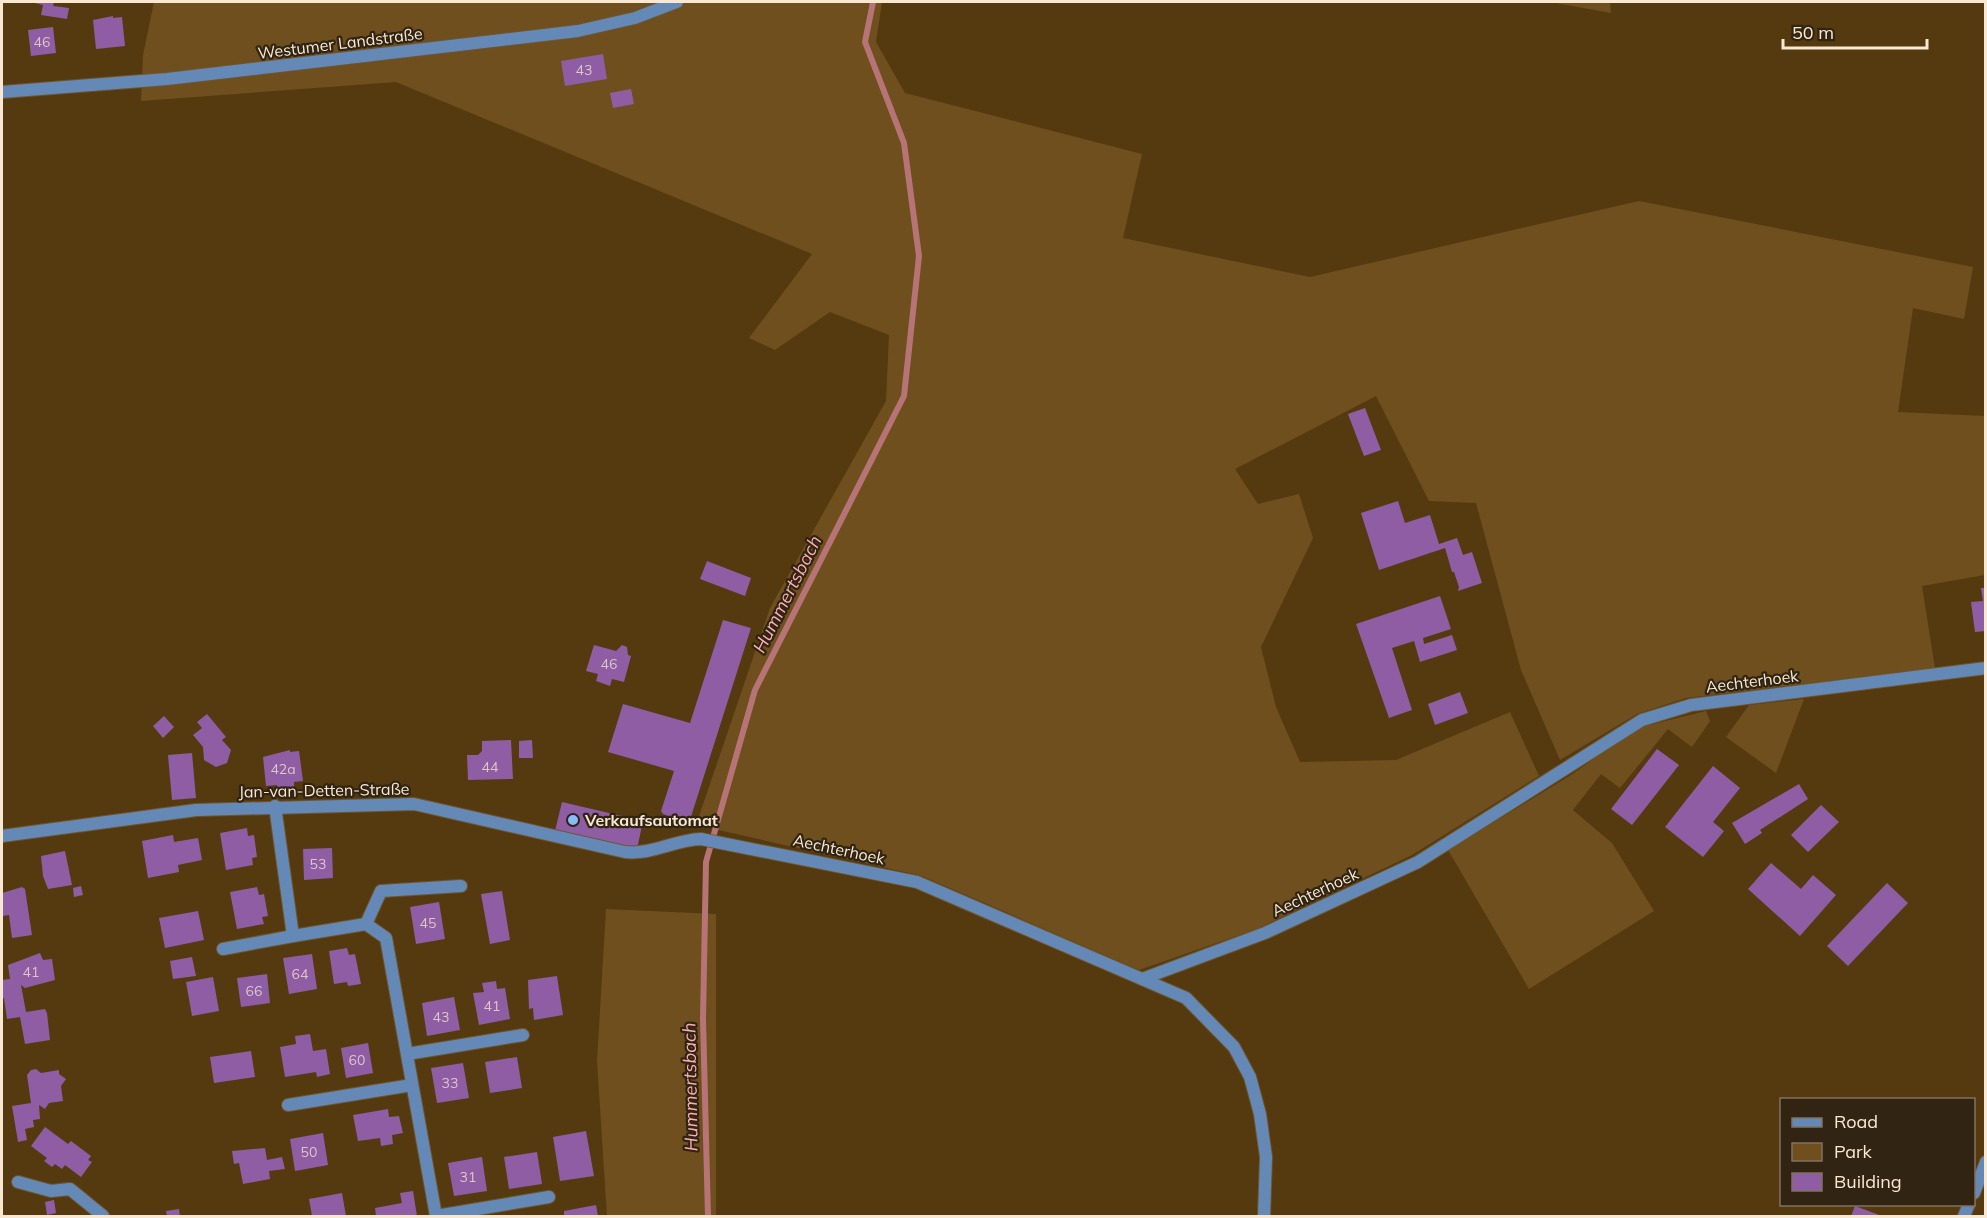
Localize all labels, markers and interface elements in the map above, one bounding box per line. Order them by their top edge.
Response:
scale bar [1783,12,1927,50]
text: 50 m [1792,21,1834,44]
street label: Westumer Landstraße [256,23,424,63]
house number: 46 [34,33,50,51]
house number: 43 [576,61,592,79]
water label: Hummertsbach [747,531,827,657]
house number: 46 [601,655,617,673]
street label: Aechterhoek [1705,665,1800,697]
house number: 44 [482,758,499,776]
house number: 42a [270,760,296,778]
street label: Jan-van-Detten-Straße [238,779,410,801]
place label: Verkaufsautomat [584,810,718,830]
marker: Verkaufsautomat [566,813,580,827]
street label: Aechterhoek [791,830,887,869]
house number: 53 [310,855,326,873]
street label: Aechterhoek [1269,863,1362,921]
house number: 45 [420,914,436,932]
house number: 41 [23,963,39,981]
house number: 64 [292,965,309,983]
house number: 66 [246,982,262,1000]
house number: 41 [484,997,500,1015]
house number: 43 [433,1008,449,1026]
water label: Hummertsbach [677,1022,703,1152]
house number: 60 [349,1051,365,1069]
house number: 33 [442,1074,458,1092]
legend [1780,1098,1975,1206]
text: Road [1834,1110,1878,1133]
text: Park [1834,1140,1873,1163]
house number: 50 [301,1143,317,1161]
house number: 31 [460,1168,476,1186]
text: Building [1834,1170,1902,1193]

